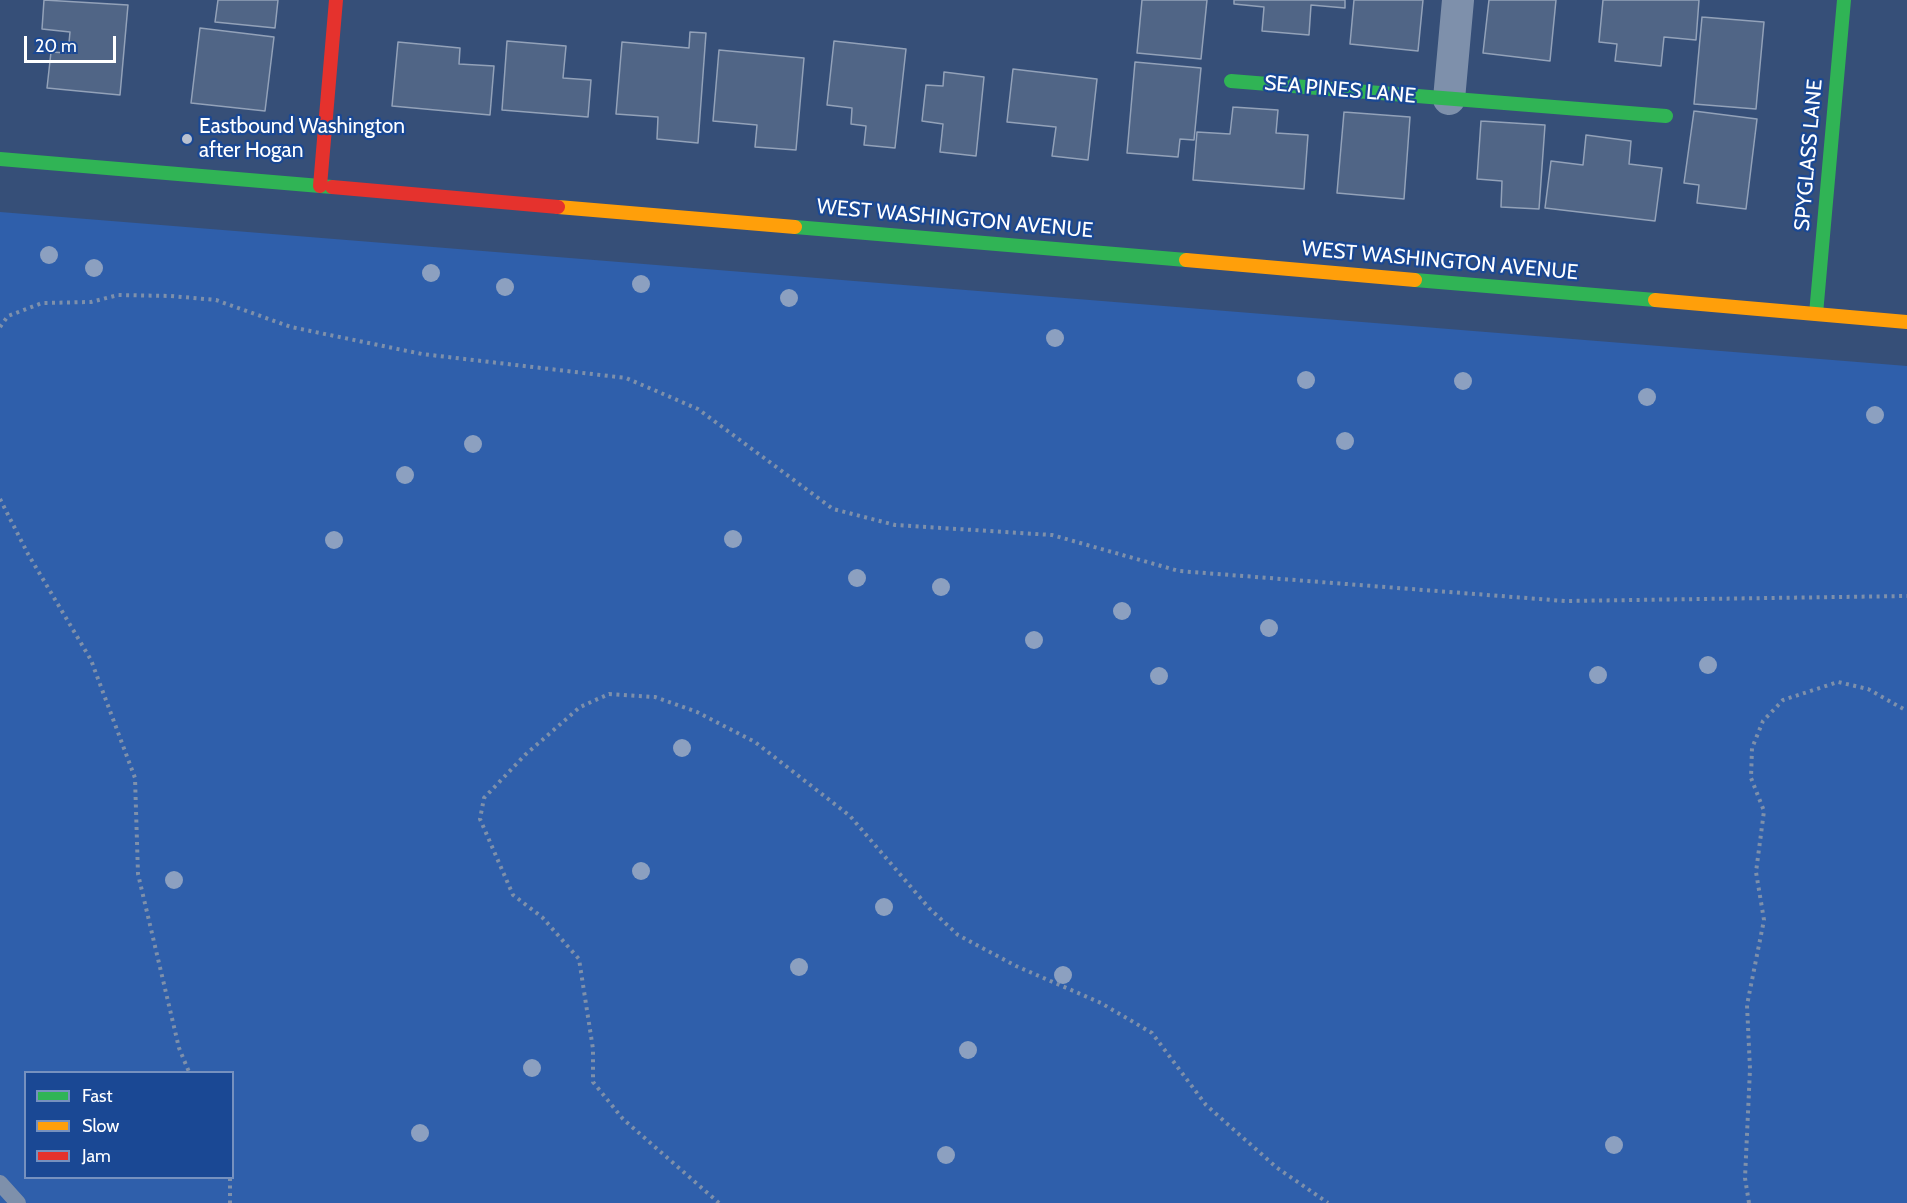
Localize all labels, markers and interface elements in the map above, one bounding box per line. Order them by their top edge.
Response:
scale bar [27,24,118,62]
text: 20 m [35,35,77,57]
street label: SEA PINES LANE [1263,71,1417,109]
street label: SPYGLASS LANE [1790,78,1828,232]
place label: Eastbound Washington after Hogan [199,114,405,164]
marker: Eastbound Washington after Hogan [180,132,194,146]
street label: WEST WASHINGTON AVENUE [816,194,1094,244]
street label: WEST WASHINGTON AVENUE [1301,236,1579,286]
legend [24,1071,234,1179]
text: Fast [82,1085,113,1107]
text: Slow [82,1115,119,1137]
text: Jam [82,1145,111,1167]

